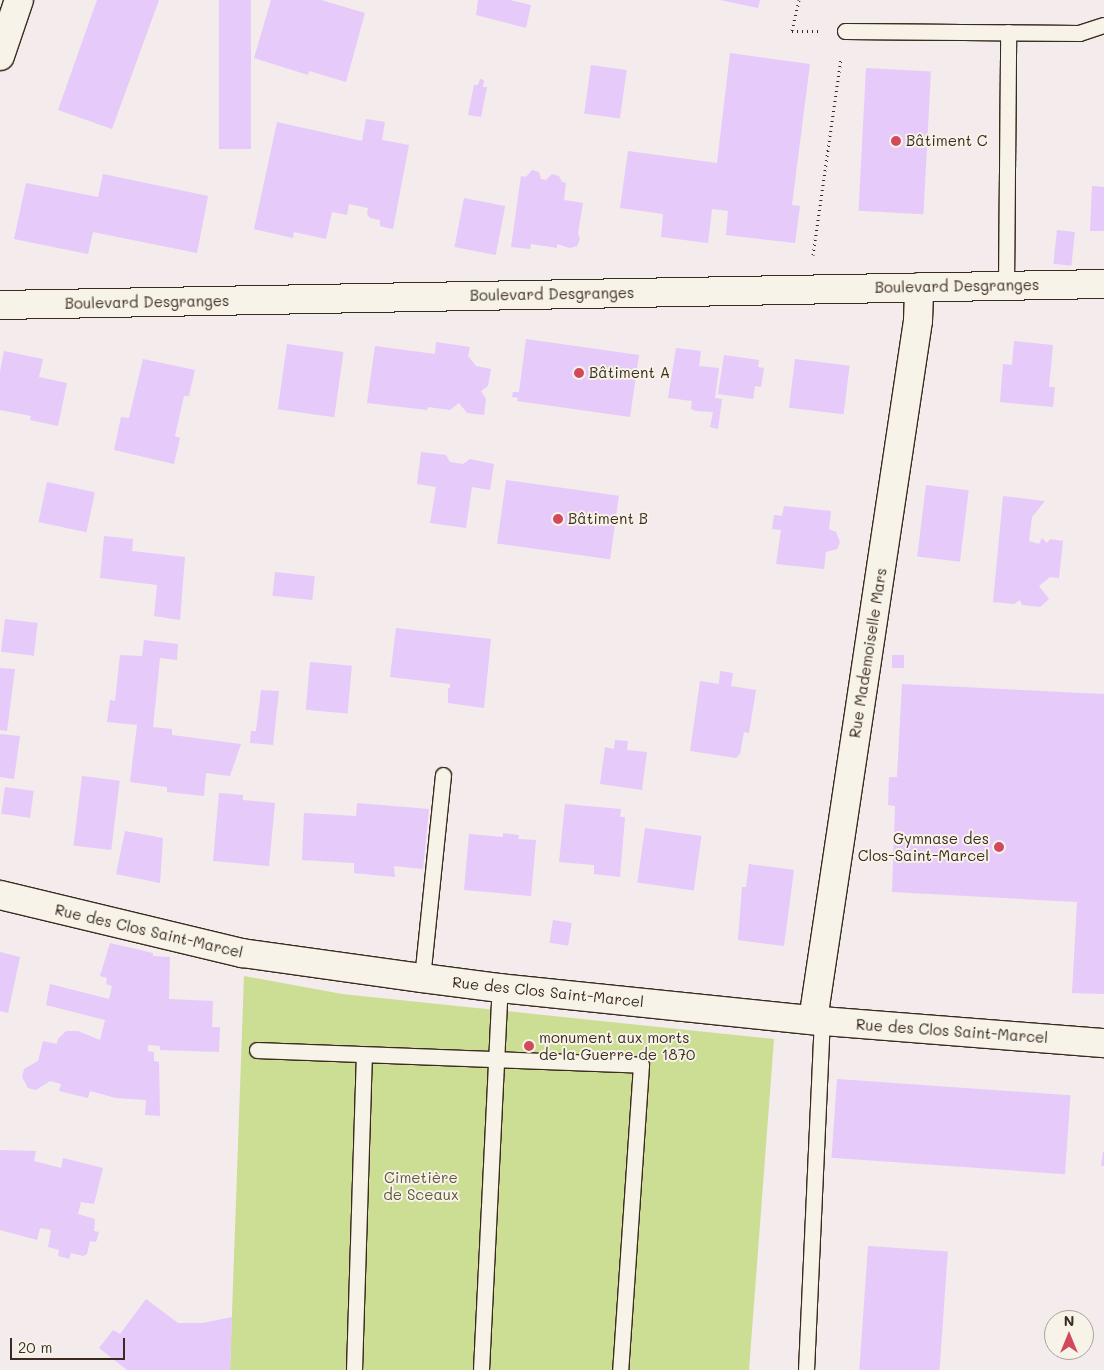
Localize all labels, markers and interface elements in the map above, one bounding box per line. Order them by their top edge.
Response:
place label: Bâtiment C [906,132,988,150]
marker: Bâtiment C [890,135,902,147]
street label: Boulevard Desgranges [875,276,1039,296]
street label: Boulevard Desgranges [470,284,634,304]
street label: Boulevard Desgranges [65,292,229,312]
place label: Bâtiment A [589,364,670,382]
marker: Bâtiment A [573,367,585,379]
place label: Bâtiment B [568,510,648,528]
marker: Bâtiment B [552,513,564,525]
street label: Rue Mademoiselle Mars [846,567,890,739]
place label: Gymnase des Clos-Saint-Marcel [858,829,989,864]
marker: Gymnase des Clos-Saint-Marcel [993,841,1005,853]
street label: Rue des Clos Saint-Marcel [53,901,245,961]
street label: Rue des Clos Saint-Marcel [451,973,645,1011]
street label: Rue des Clos Saint-Marcel [855,1015,1049,1047]
place label: monument aux morts de la Guerre de 1870 [539,1028,695,1063]
marker: monument aux morts de la Guerre de 1870 [523,1040,535,1052]
park label: Cimetière de Sceaux [383,1168,459,1203]
north arrow [1044,1310,1094,1360]
text: N [1064,1311,1074,1330]
scale bar [12,1328,128,1360]
text: 20 m [18,1337,52,1357]

